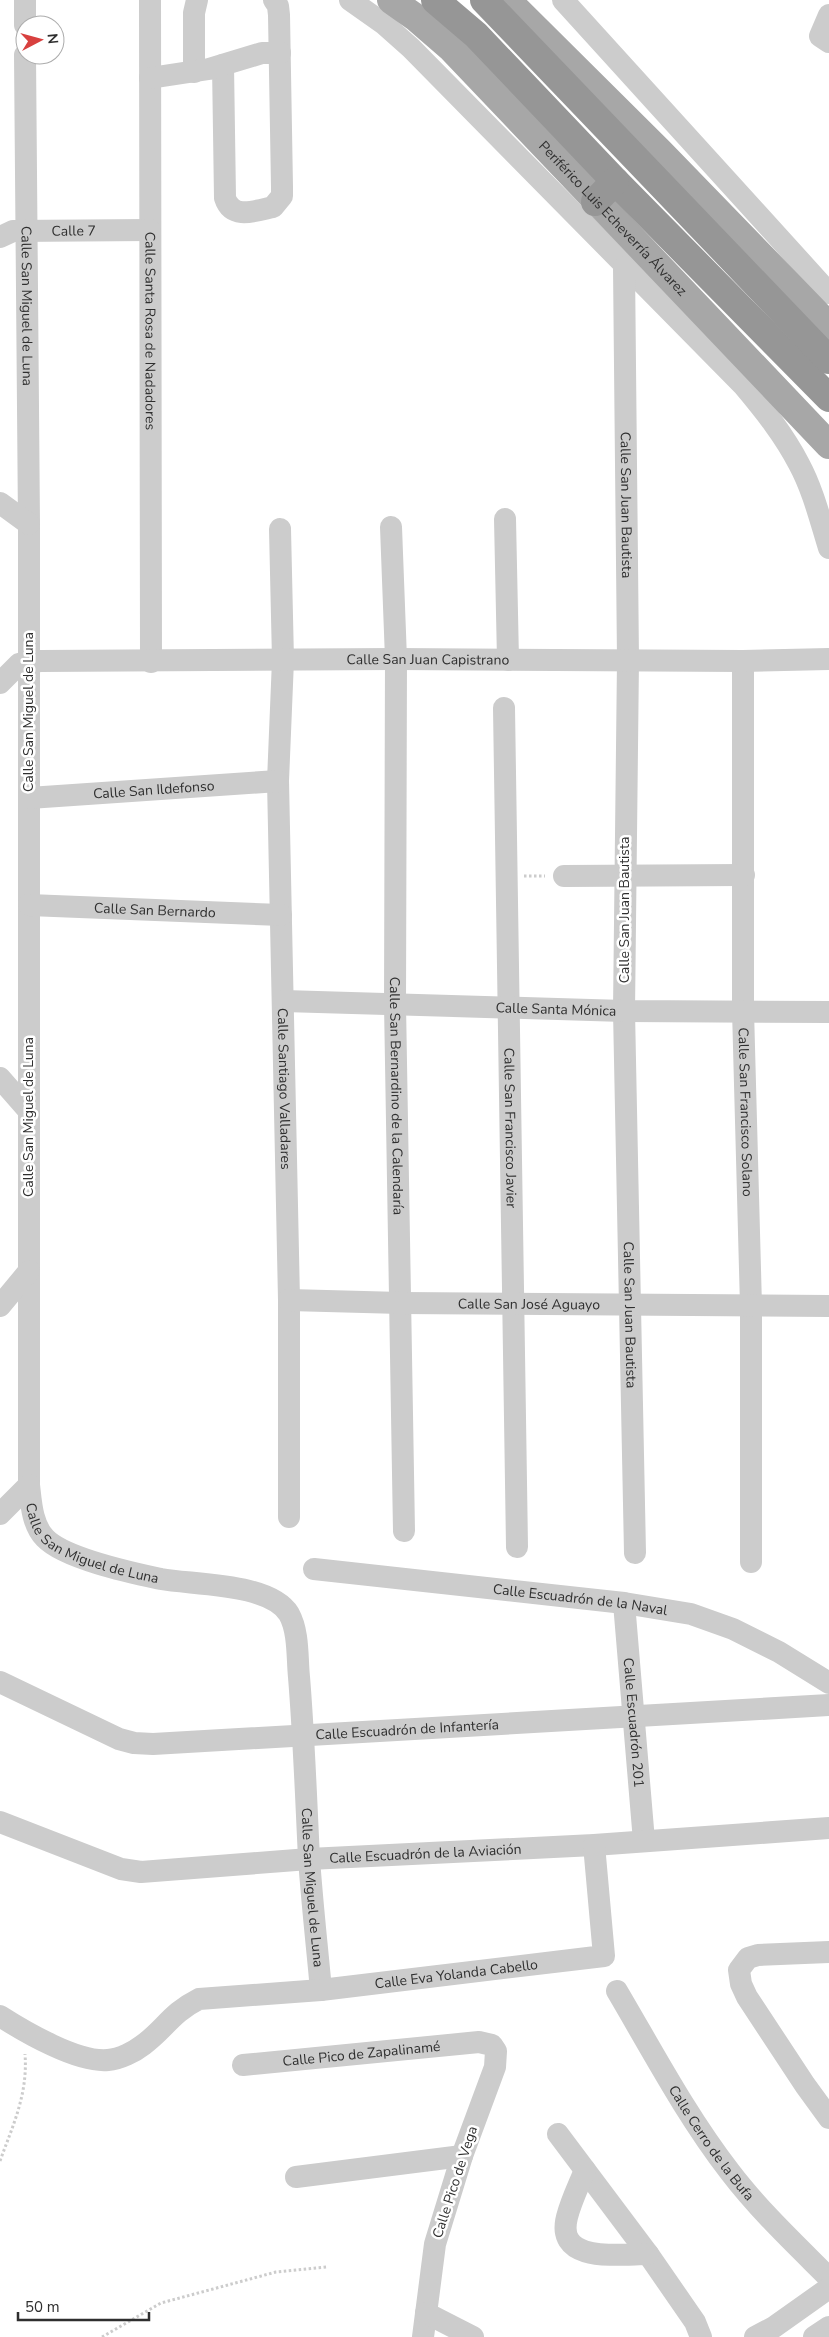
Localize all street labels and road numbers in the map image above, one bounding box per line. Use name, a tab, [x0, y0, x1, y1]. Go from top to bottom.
street label: Periférico Luis Echeverría Álvarez	[535, 137, 692, 300]
street label: Calle 7	[51, 221, 96, 240]
street label: Calle San Miguel de Luna	[17, 226, 37, 386]
street label: Calle Santa Rosa de Nadadores	[141, 232, 160, 430]
street label: Calle San Juan Bautista	[616, 431, 637, 578]
street label: Calle San Miguel de Luna	[19, 632, 38, 792]
street label: Calle San Juan Capistrano	[347, 649, 510, 669]
street label: Calle San Ildefonso	[92, 776, 215, 803]
street label: Calle San Juan Bautista	[615, 837, 634, 983]
street label: Calle San Bernardo	[94, 898, 216, 922]
street label: Calle San Bernardino de la Calendaría	[385, 977, 408, 1215]
street label: Calle Santa Mónica	[495, 998, 616, 1020]
street label: Calle Santiago Valladares	[273, 1008, 296, 1170]
street label: Calle San Francisco Solano	[734, 1027, 758, 1197]
street label: Calle San Miguel de Luna	[19, 1037, 38, 1197]
street label: Calle San Francisco Javier	[500, 1048, 521, 1208]
street label: Calle San Juan Bautista	[619, 1241, 641, 1388]
street label: Calle San José Aguayo	[458, 1294, 600, 1314]
street label: Calle San Miguel de Luna	[22, 1501, 160, 1588]
street label: Calle Escuadrón de la Naval	[492, 1579, 670, 1620]
street label: Calle Escuadrón 201	[619, 1657, 649, 1788]
street label: Calle Escuadrón de Infantería	[315, 1715, 499, 1744]
street label: Calle San Miguel de Luna	[297, 1807, 328, 1968]
street label: Calle Escuadrón de la Aviación	[329, 1839, 522, 1867]
street label: Calle Eva Yolanda Cabello	[374, 1955, 539, 1993]
street label: Calle Pico de Zapalinamé	[282, 2036, 441, 2071]
street label: Calle Cerro de la Bufa	[664, 2081, 759, 2205]
street label: Calle Pico de Vega	[428, 2124, 482, 2240]

